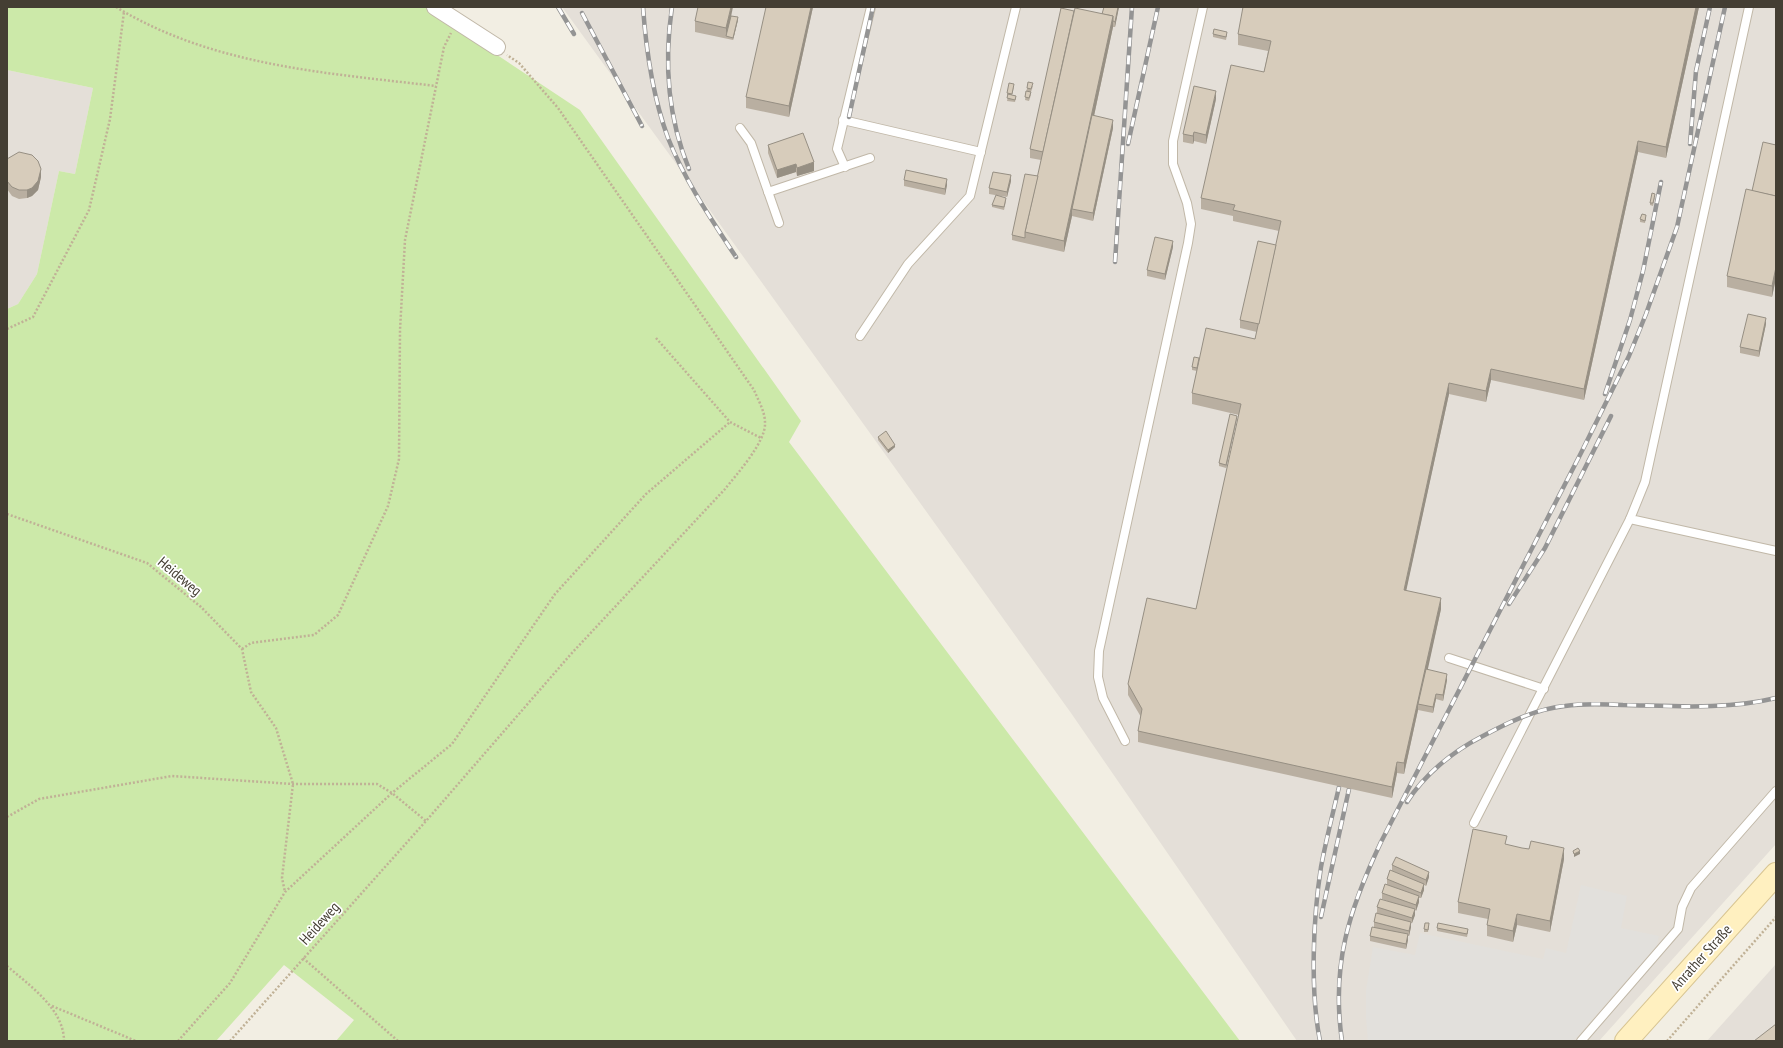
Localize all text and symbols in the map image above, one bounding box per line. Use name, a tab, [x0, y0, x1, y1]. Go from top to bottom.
street label: Heideweg	[154, 552, 206, 600]
street label: Heideweg	[295, 898, 343, 948]
street label: Anrather Straße	[1666, 920, 1736, 994]

